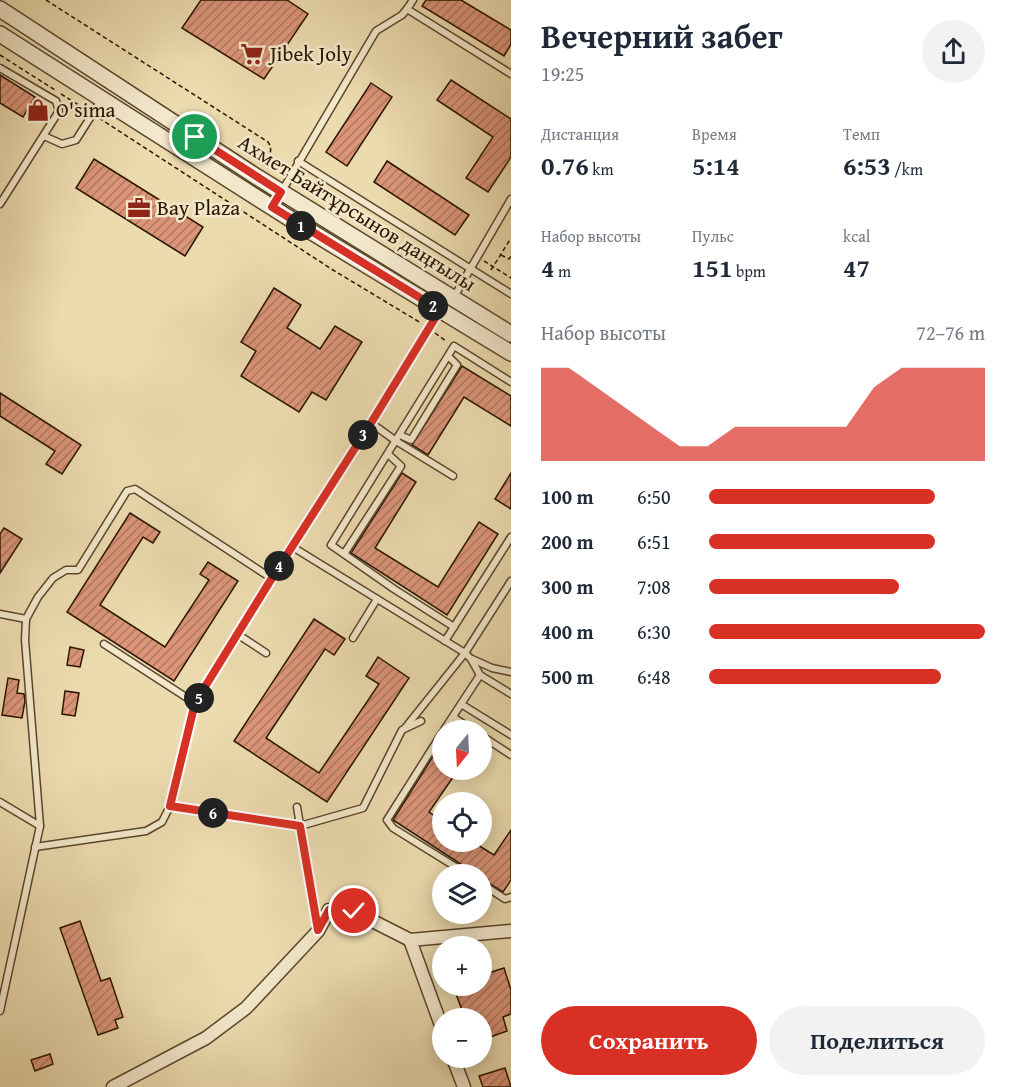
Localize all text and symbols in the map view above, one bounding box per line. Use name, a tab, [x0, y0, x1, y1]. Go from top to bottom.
text: Вечерний забег	[541, 12, 783, 60]
button: share	[922, 20, 985, 83]
place label: Jibek Joly	[267, 38, 353, 69]
supermarket icon: Jibek Joly	[239, 41, 265, 67]
text: 19:25	[541, 59, 584, 88]
place label: O'sima	[56, 94, 116, 125]
shop icon: O'sima	[25, 97, 51, 123]
pin	[169, 111, 220, 162]
icon: arrive	[178, 120, 211, 153]
text: Дистанция	[541, 122, 619, 146]
text: Время	[692, 122, 737, 146]
text: Темп	[843, 122, 880, 146]
street label: Ахмет Байтұрсынов даңғылы	[232, 126, 483, 299]
text: 0.76	[541, 146, 589, 185]
text: 5:14	[692, 146, 740, 185]
text: 6:53	[843, 146, 891, 185]
text: km	[589, 157, 613, 181]
text: /km	[891, 157, 923, 181]
place label: Bay Plaza	[157, 192, 240, 223]
office icon: Bay Plaza	[126, 195, 152, 221]
pin: 1	[286, 211, 316, 241]
text: 1	[297, 214, 305, 238]
text: Набор высоты	[541, 224, 641, 248]
text: Пульс	[692, 224, 734, 248]
text: kcal	[843, 224, 870, 248]
text: 4	[541, 248, 554, 287]
text: 151	[692, 248, 732, 287]
text: 47	[843, 248, 870, 287]
text: m	[554, 259, 571, 283]
text: bpm	[732, 259, 766, 283]
pin: 2	[418, 291, 448, 321]
text: 2	[429, 294, 437, 318]
text: Набор высоты	[541, 318, 666, 347]
text: 72–76 m	[916, 318, 985, 347]
pin: 3	[348, 420, 378, 450]
text: 3	[359, 423, 367, 447]
text: 100 m	[541, 482, 594, 511]
text: 6:50	[637, 482, 671, 511]
text: 200 m	[541, 527, 594, 556]
text: 6:51	[637, 527, 671, 556]
pin: 4	[264, 551, 294, 581]
text: 4	[275, 554, 283, 578]
text: 300 m	[541, 572, 594, 601]
text: 7:08	[637, 572, 671, 601]
text: 400 m	[541, 617, 594, 646]
text: 6:30	[637, 617, 671, 646]
text: 500 m	[541, 662, 594, 691]
text: 6:48	[637, 662, 671, 691]
pin: 5	[184, 683, 214, 713]
text: 5	[195, 686, 203, 710]
north arrow	[432, 720, 492, 780]
map controls	[432, 720, 492, 1068]
button: locate	[432, 792, 492, 852]
pin: 6	[198, 798, 228, 828]
text: 6	[209, 801, 217, 825]
button: layers	[432, 864, 492, 924]
pin	[328, 885, 379, 936]
icon: check	[337, 894, 370, 927]
button: +	[432, 936, 492, 996]
button: Сохранить	[541, 1006, 757, 1075]
button: Поделиться	[769, 1006, 985, 1075]
button: −	[432, 1008, 492, 1068]

